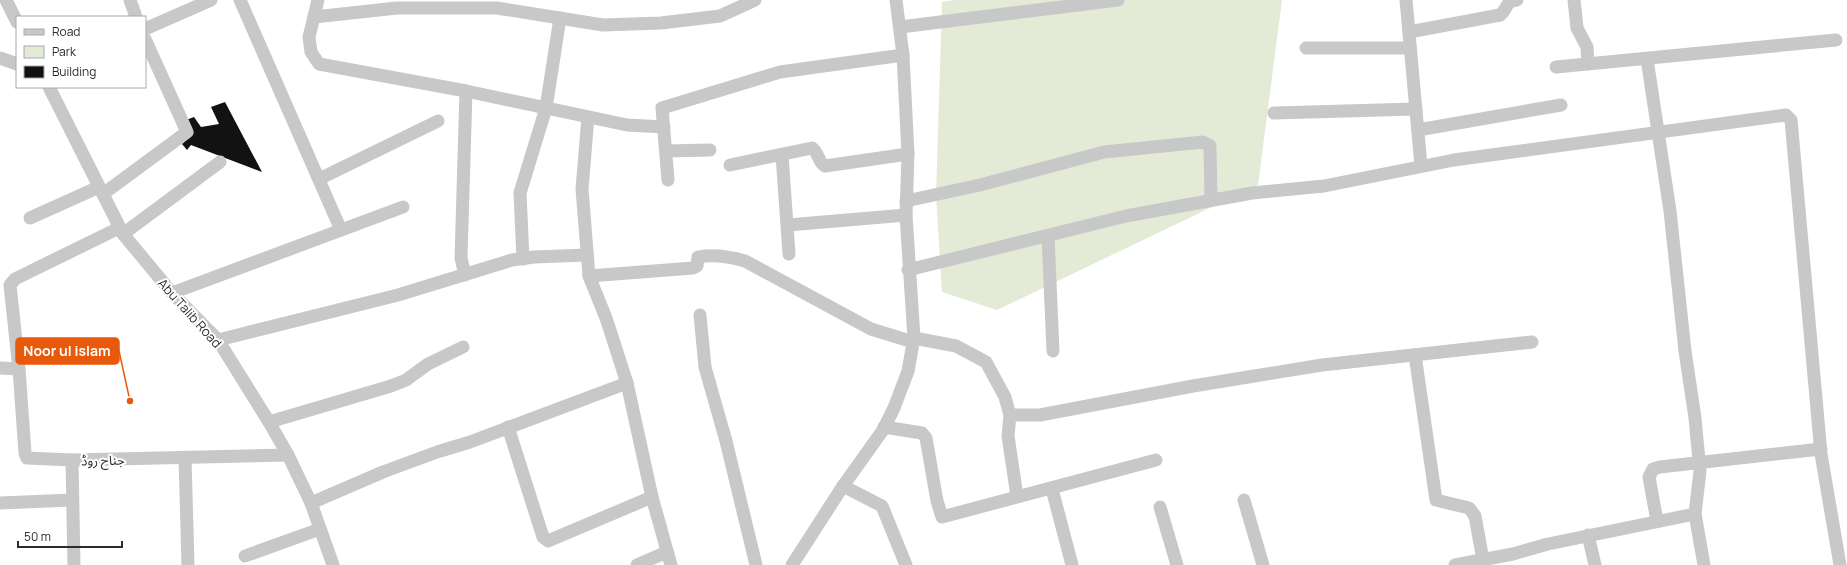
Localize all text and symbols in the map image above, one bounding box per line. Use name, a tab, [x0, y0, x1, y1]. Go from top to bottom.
legend	[16, 16, 146, 88]
text: Road	[52, 23, 80, 40]
text: Park	[52, 43, 77, 60]
text: Building	[52, 63, 96, 80]
street label: Abu Talib Road	[154, 274, 226, 352]
callout: Noor ul islam	[16, 338, 119, 364]
text: Noor ul islam	[23, 341, 111, 360]
street label: جناح روڈ	[81, 451, 125, 471]
scale bar	[18, 523, 122, 549]
text: 50 m	[24, 528, 51, 545]

